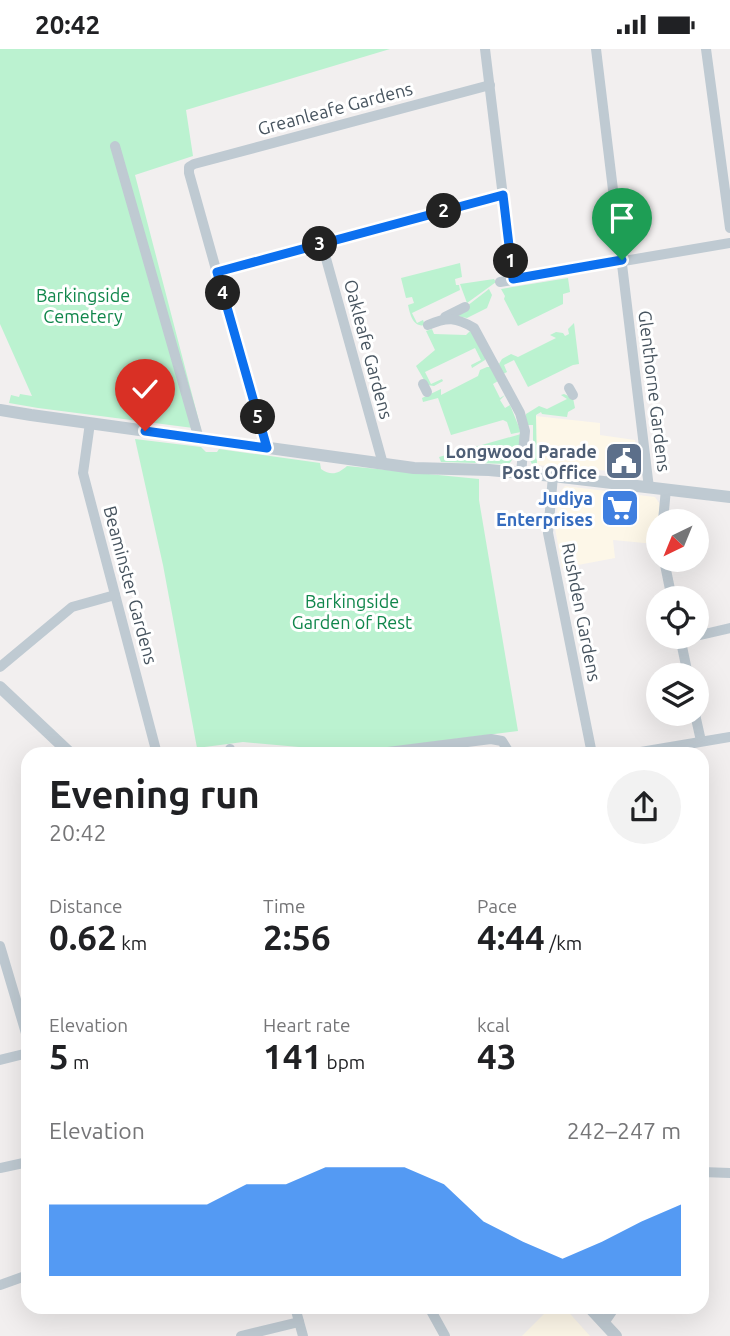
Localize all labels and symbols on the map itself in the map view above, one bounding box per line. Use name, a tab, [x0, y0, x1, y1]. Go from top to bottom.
street label: Greanleafe Gardens	[255, 78, 415, 138]
pin	[592, 188, 652, 260]
pin: 2	[426, 193, 462, 229]
pin: 3	[302, 227, 338, 261]
pin: 1	[494, 243, 528, 279]
pin: 4	[206, 275, 241, 311]
street label: Oakleafe Gardens	[341, 277, 397, 421]
park label: Barkingside Cemetery	[36, 285, 130, 326]
street label: Glenthorne Gardens	[635, 309, 675, 473]
pin	[115, 359, 175, 431]
pin: 5	[240, 399, 276, 435]
public building icon: Longwood Parade Post Office	[603, 440, 645, 482]
place label: Longwood Parade Post Office	[446, 441, 597, 482]
supermarket icon: Judiya Enterprises	[599, 487, 641, 529]
place label: Judiya Enterprises	[496, 488, 593, 529]
street label: Beaminster Gardens	[100, 504, 162, 667]
north arrow	[646, 509, 709, 572]
street label: Rushden Gardens	[559, 541, 605, 683]
park label: Barkingside Garden of Rest	[292, 591, 412, 632]

